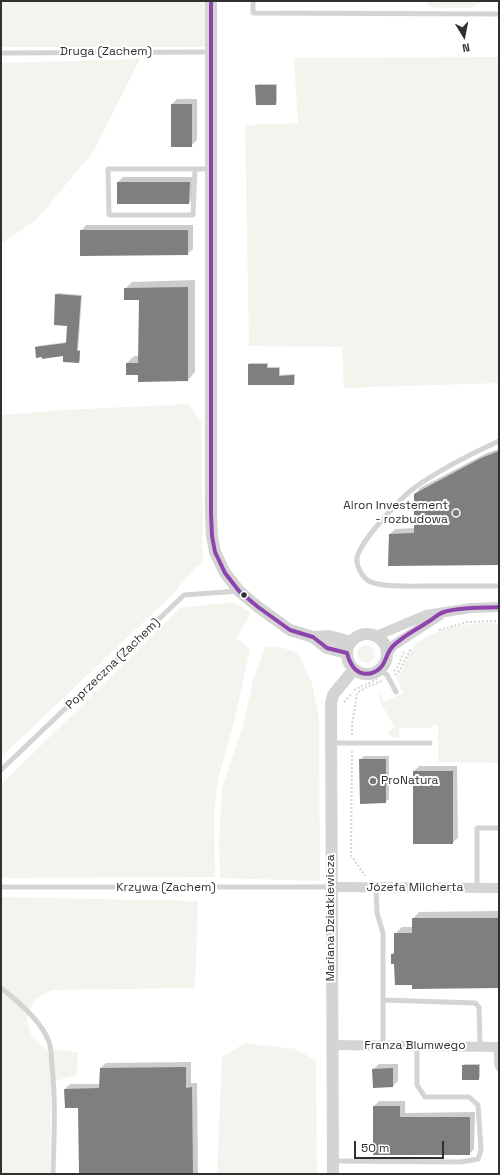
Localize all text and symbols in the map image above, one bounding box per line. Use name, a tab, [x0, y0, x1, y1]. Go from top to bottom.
north arrow	[444, 16, 484, 56]
text: N	[461, 40, 471, 55]
street label: Druga (Zachem)	[60, 45, 152, 59]
place label: Airon Investement - rozbudowa	[343, 499, 448, 527]
marker: Airon Investement - rozbudowa	[451, 508, 461, 518]
unlabelled marker	[239, 590, 249, 600]
street label: Poprzeczna (Zachem)	[63, 615, 163, 713]
place label: ProNatura	[381, 774, 439, 788]
marker: ProNatura	[368, 776, 378, 786]
street label: Mariana Dziatkiewicza	[324, 854, 338, 982]
street label: Krzywa (Zachem)	[116, 881, 216, 895]
street label: Józefa Milcherta	[367, 881, 463, 895]
street label: Franza Blumwego	[364, 1039, 466, 1053]
scale bar	[356, 1133, 446, 1159]
text: 50 m	[361, 1140, 389, 1156]

